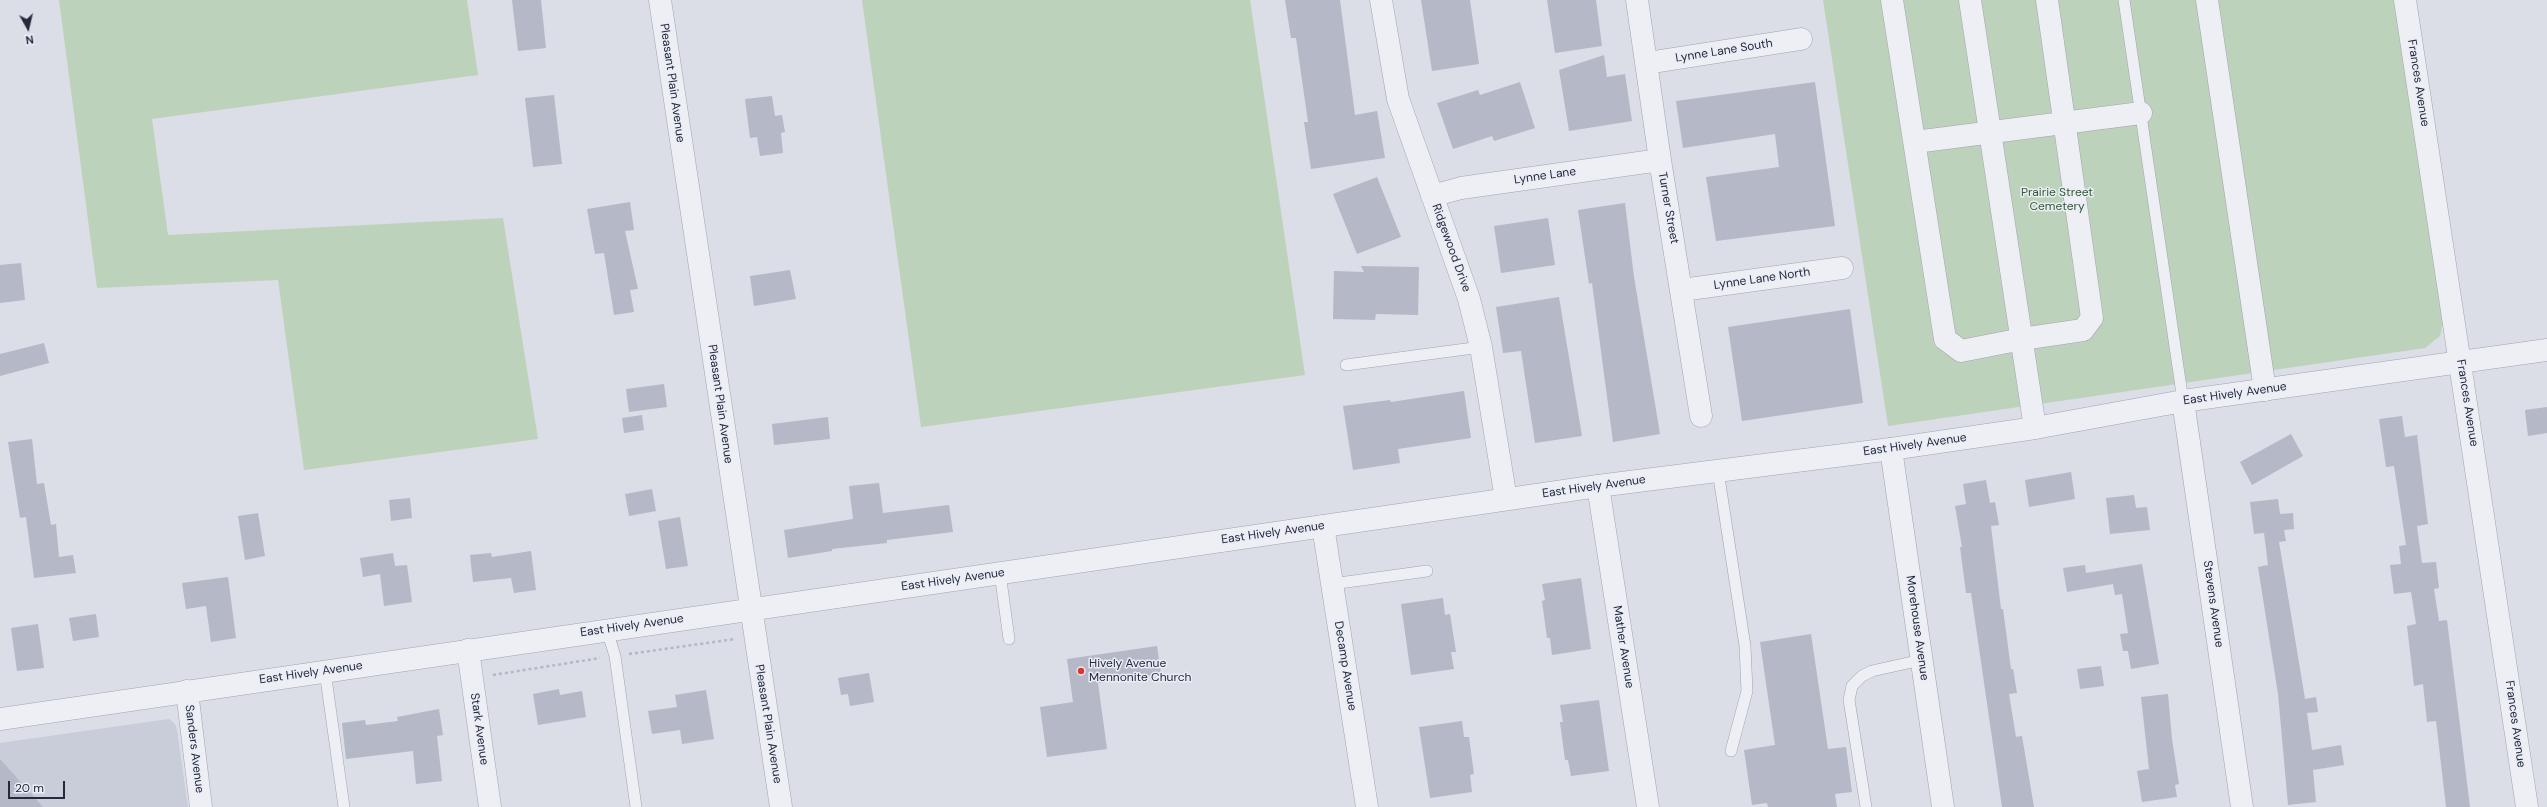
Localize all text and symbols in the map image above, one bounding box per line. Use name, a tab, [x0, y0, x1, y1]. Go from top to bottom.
north arrow	[8, 8, 48, 48]
street label: Pleasant Plain Avenue	[657, 22, 687, 144]
text: N	[25, 32, 35, 47]
street label: Lynne Lane South	[1674, 36, 1774, 66]
street label: Frances Avenue	[2404, 38, 2432, 128]
street label: Lynne Lane	[1513, 165, 1577, 187]
street label: Turner Street	[1655, 171, 1681, 245]
park label: Prairie Street Cemetery	[2021, 186, 2093, 214]
street label: Ridgewood Drive	[1428, 202, 1474, 294]
street label: Lynne Lane North	[1713, 265, 1811, 293]
street label: Pleasant Plain Avenue	[705, 343, 735, 465]
street label: Frances Avenue	[2453, 358, 2481, 448]
street label: East Hively Avenue	[2182, 380, 2288, 408]
street label: East Hively Avenue	[1862, 431, 1968, 459]
street label: East Hively Avenue	[1541, 473, 1647, 501]
street label: East Hively Avenue	[1220, 519, 1326, 547]
street label: Stevens Avenue	[2200, 560, 2226, 648]
street label: East Hively Avenue	[900, 566, 1006, 594]
street label: Morehouse Avenue	[1902, 575, 1932, 681]
street label: Mather Avenue	[1609, 605, 1637, 689]
street label: East Hively Avenue	[579, 612, 685, 640]
street label: Decamp Avenue	[1331, 620, 1359, 712]
place label: Hively Avenue Mennonite Church	[1089, 657, 1191, 685]
street label: East Hively Avenue	[258, 659, 364, 687]
street label: Pleasant Plain Avenue	[751, 664, 785, 784]
marker: Hively Avenue Mennonite Church	[1076, 666, 1086, 676]
street label: Frances Avenue	[2502, 679, 2528, 769]
street label: Stark Avenue	[467, 692, 491, 766]
street label: Sanders Avenue	[181, 704, 207, 794]
scale bar	[10, 773, 67, 799]
text: 20 m	[15, 780, 44, 796]

